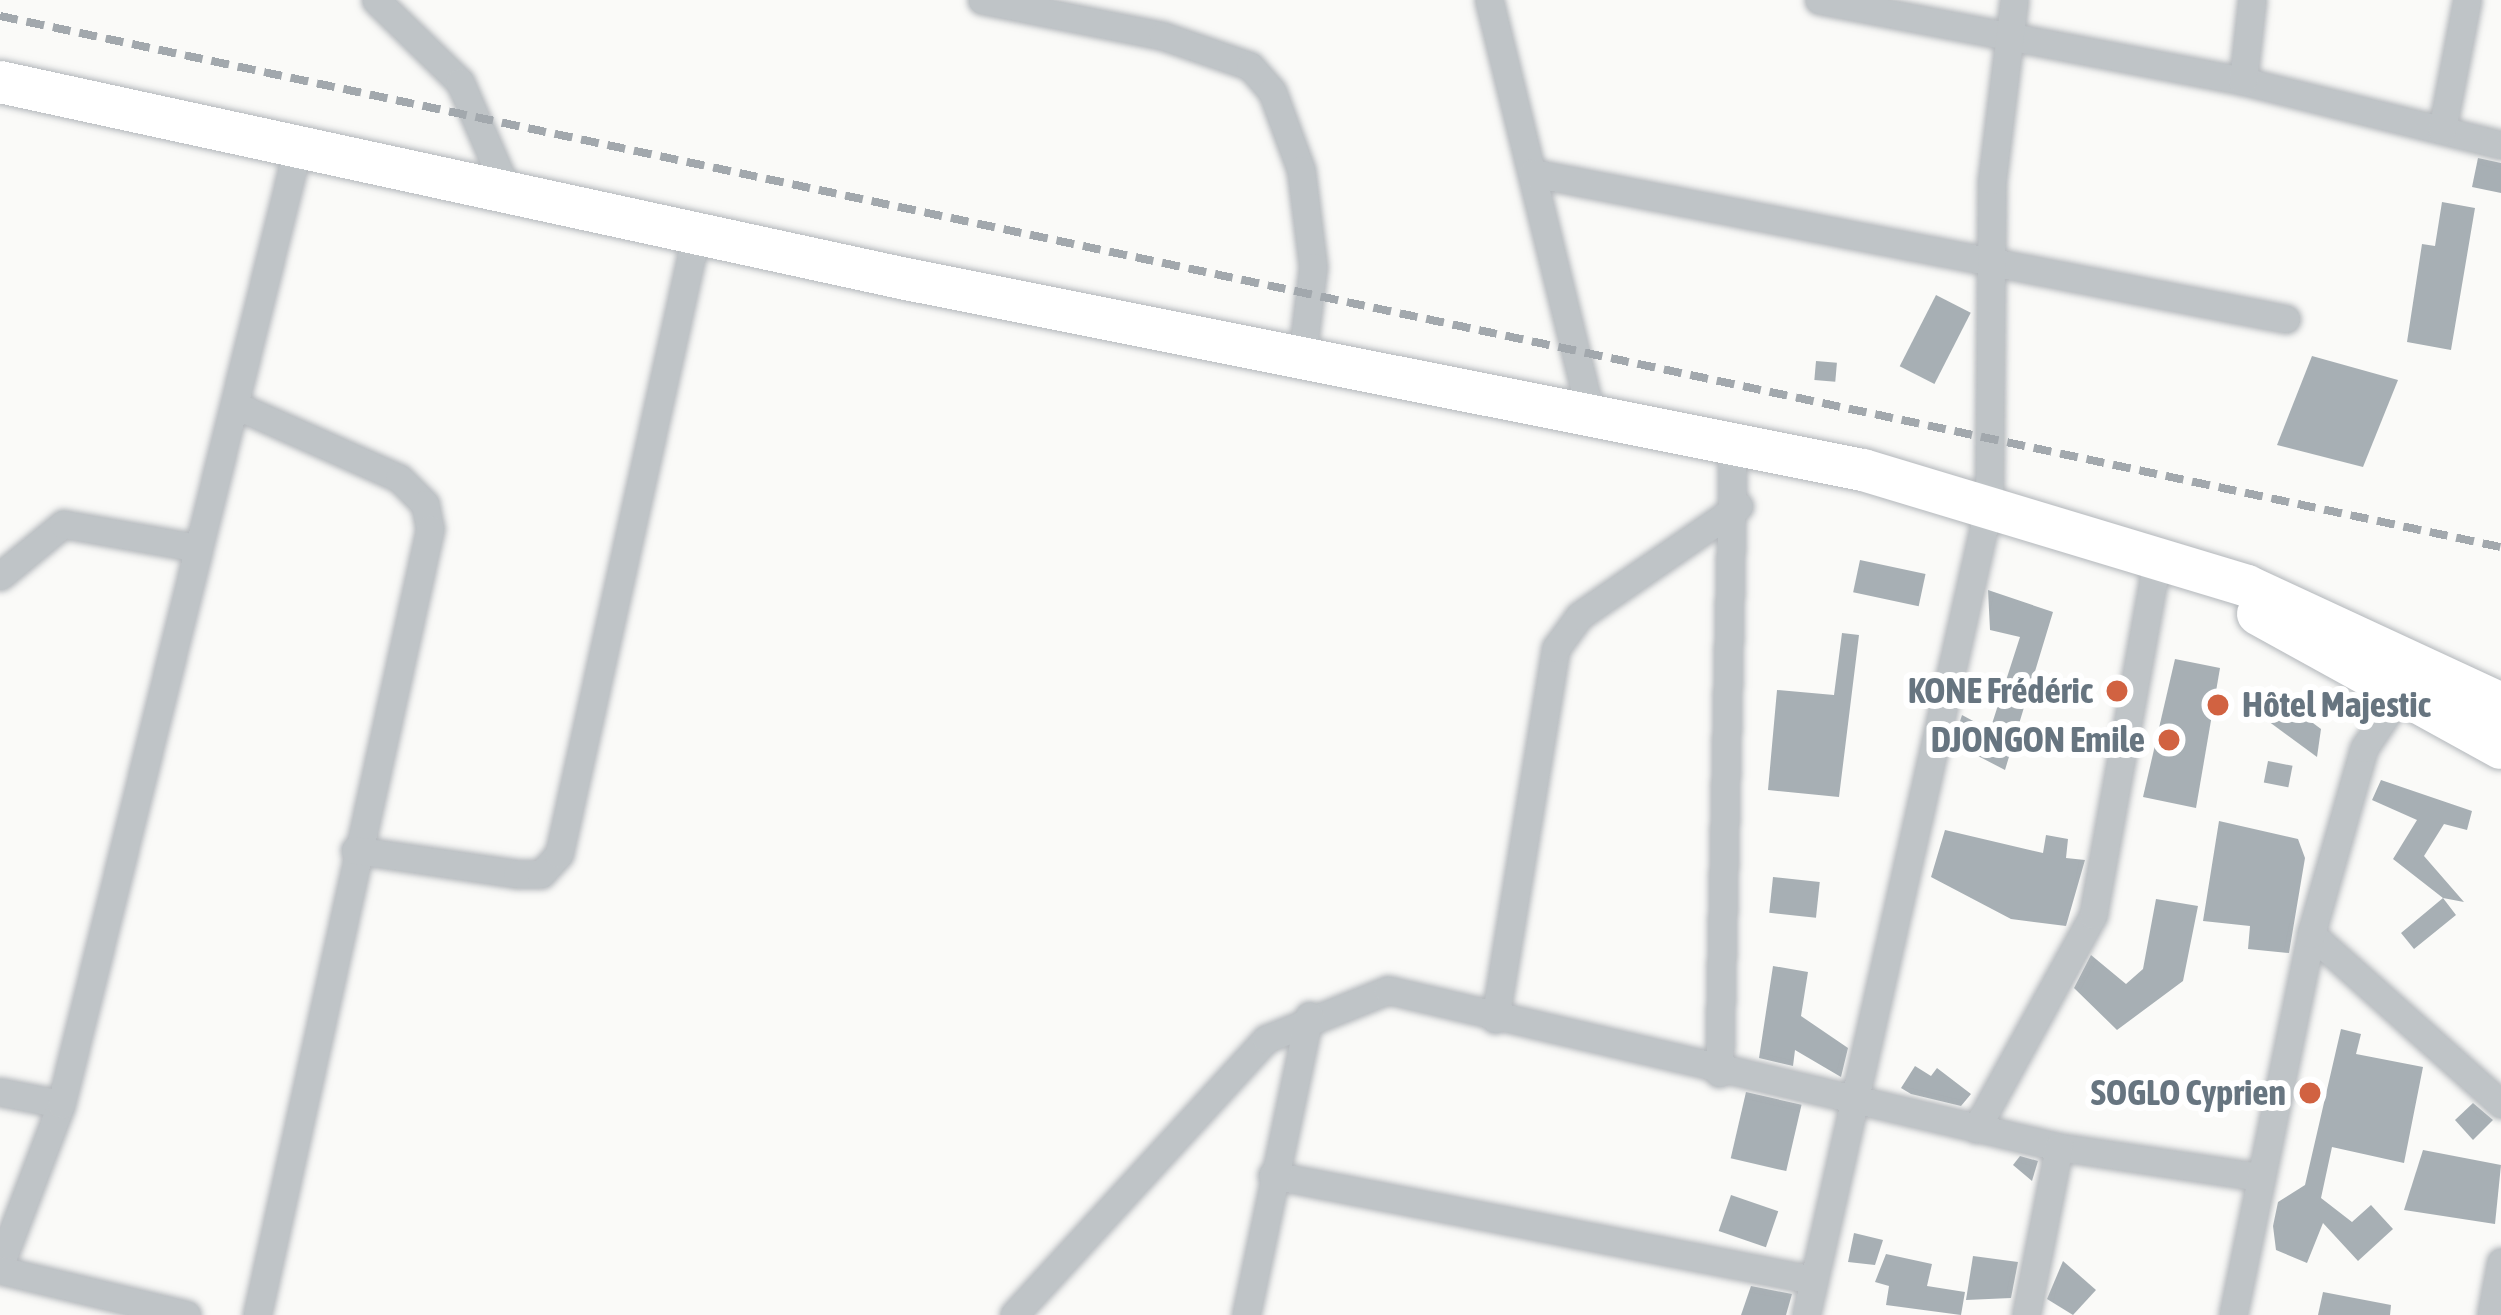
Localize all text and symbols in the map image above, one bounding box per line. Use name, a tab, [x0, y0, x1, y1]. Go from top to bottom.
place label: KONE Frédéric	[1908, 669, 2093, 713]
marker: KONE Frédéric	[2104, 678, 2130, 704]
place label: Hôtel Majestic	[2242, 683, 2431, 727]
marker: Hôtel Majestic	[2205, 692, 2231, 718]
place label: DJONGON Emile	[1931, 718, 2145, 762]
marker: DJONGON Emile	[2156, 727, 2182, 753]
place label: SOGLO Cyprien	[2091, 1071, 2286, 1115]
marker: SOGLO Cyprien	[2297, 1080, 2323, 1106]

